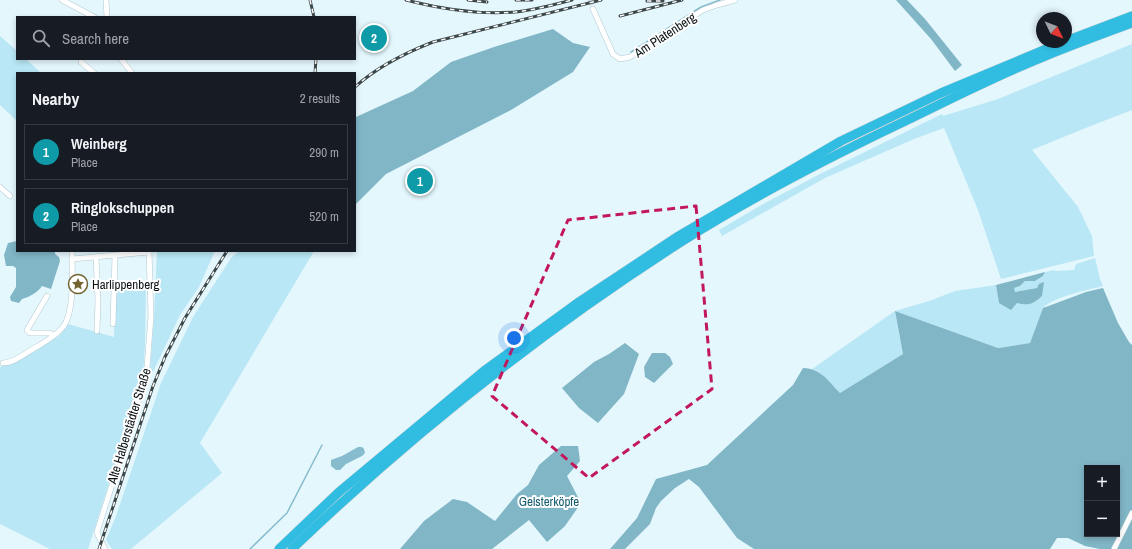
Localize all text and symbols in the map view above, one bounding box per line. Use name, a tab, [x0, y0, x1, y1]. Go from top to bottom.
street label: Am Platenberg	[630, 9, 699, 62]
north arrow	[1036, 12, 1072, 48]
search box	[16, 16, 356, 60]
pin: 2	[361, 23, 387, 53]
icon: search	[30, 27, 52, 49]
text: Search here	[62, 28, 129, 49]
text: Nearby	[32, 87, 79, 110]
text: 2 results	[300, 90, 340, 107]
text: Weinberg	[71, 133, 127, 154]
text: 1	[43, 144, 49, 161]
text: 290 m	[309, 144, 339, 161]
text: Place	[71, 154, 98, 171]
pin: 1	[407, 166, 433, 196]
text: Ringlokschuppen	[71, 197, 174, 218]
text: 2	[43, 208, 49, 225]
text: 520 m	[309, 208, 339, 225]
text: Place	[71, 218, 98, 235]
place icon: Harlippenberg	[67, 273, 89, 295]
place label: Harlippenberg	[92, 276, 160, 293]
your location	[504, 328, 524, 348]
street label: Alte Halberstädter Straße	[103, 366, 155, 487]
map controls	[1084, 465, 1120, 537]
button: +	[1084, 465, 1120, 501]
park label: Gelsterköpfe	[519, 493, 579, 510]
button: −	[1084, 501, 1120, 537]

